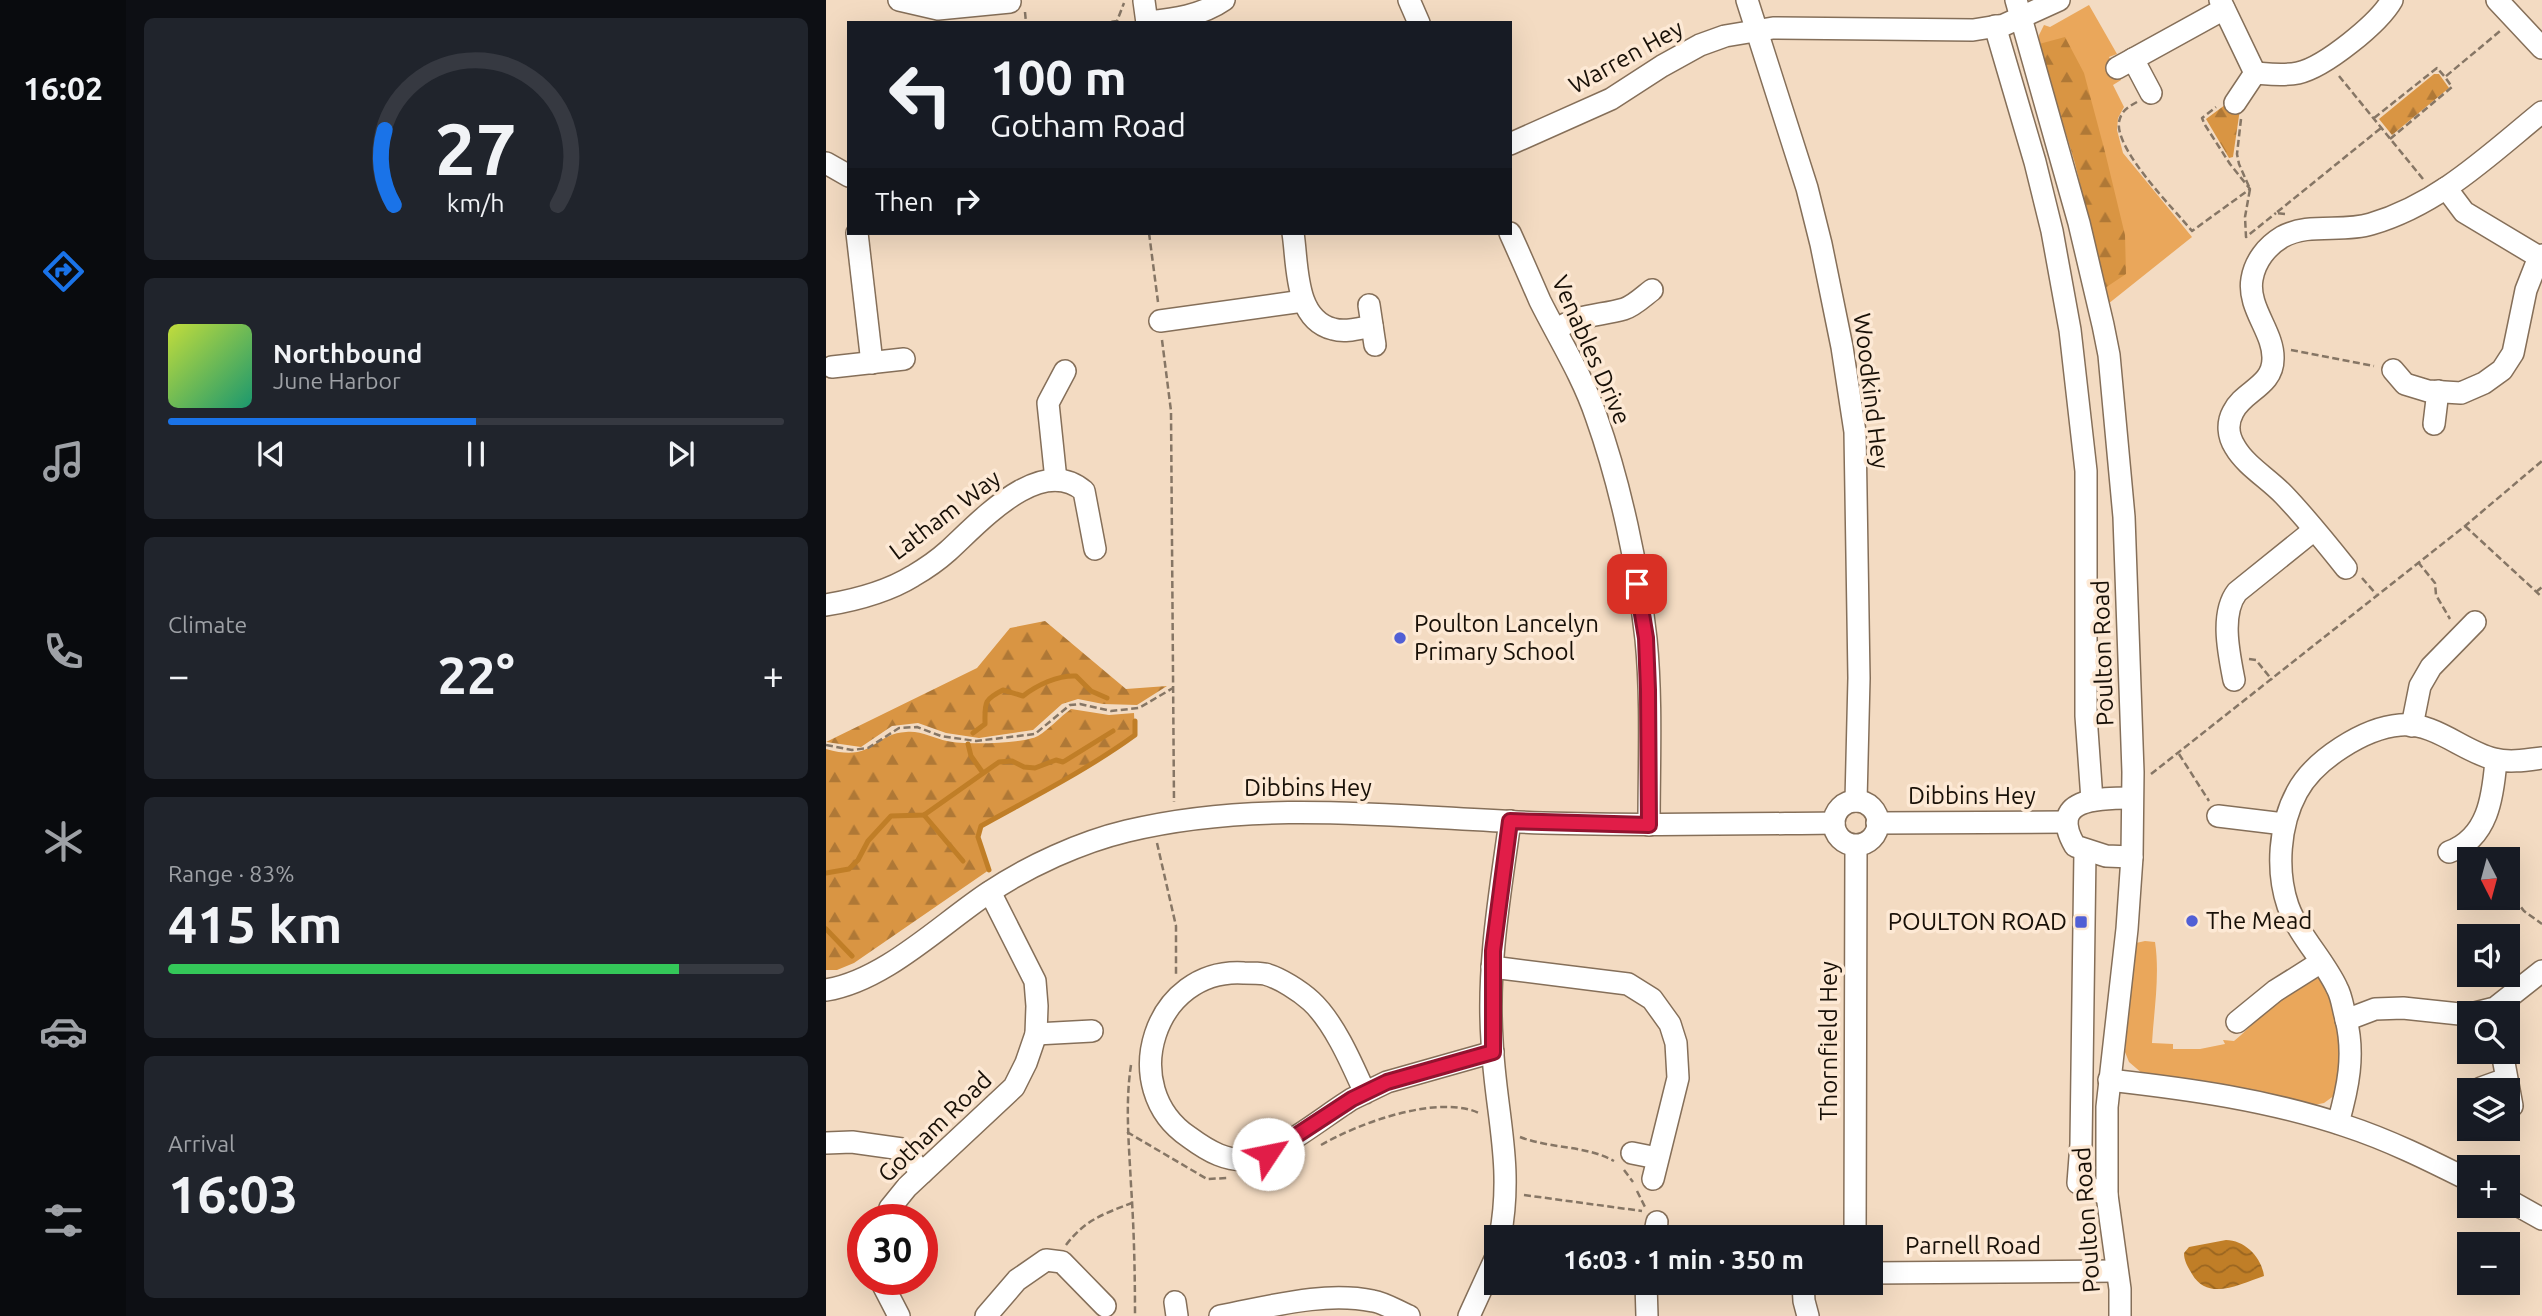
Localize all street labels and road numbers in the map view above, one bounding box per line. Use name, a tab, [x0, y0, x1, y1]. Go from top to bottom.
street label: Warren Hey	[1564, 14, 1688, 99]
street label: Venables Drive	[1547, 271, 1636, 428]
street label: Woodkind Hey	[1849, 312, 1894, 471]
street label: Latham Way	[884, 464, 1006, 565]
street label: Poulton Road	[2086, 580, 2119, 726]
street label: Dibbins Hey	[1244, 774, 1372, 801]
street label: Dibbins Hey	[1908, 782, 2036, 809]
street label: Thornfield Hey	[1815, 961, 1842, 1121]
street label: Gotham Road	[872, 1066, 997, 1187]
street label: Poulton Road	[2068, 1146, 2105, 1294]
street label: Parnell Road	[1905, 1232, 2041, 1259]

